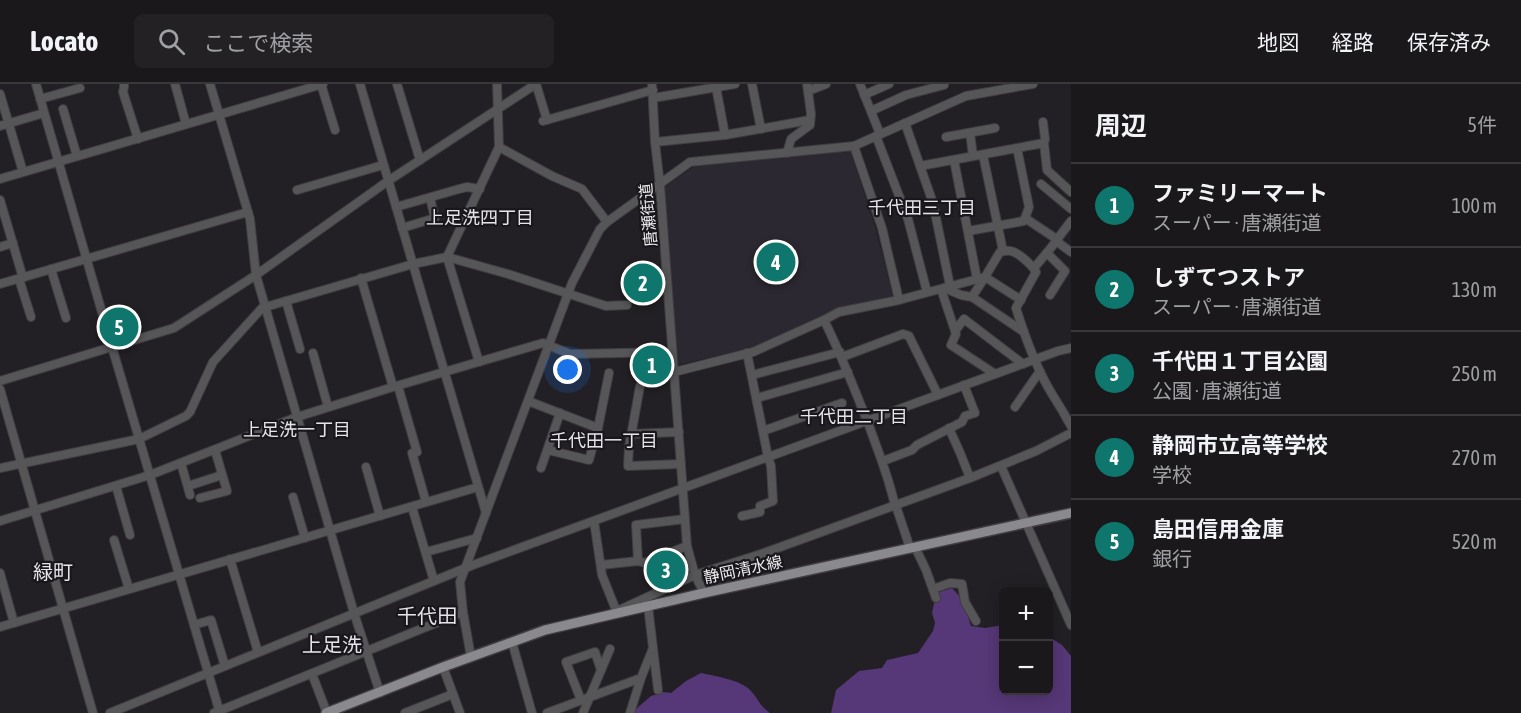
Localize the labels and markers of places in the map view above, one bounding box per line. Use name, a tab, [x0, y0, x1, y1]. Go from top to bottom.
pin: 4	[756, 240, 796, 285]
pin: 2	[624, 260, 662, 306]
pin: 5	[100, 304, 138, 350]
pin: 1	[632, 342, 672, 388]
pin: 3	[646, 548, 686, 592]

